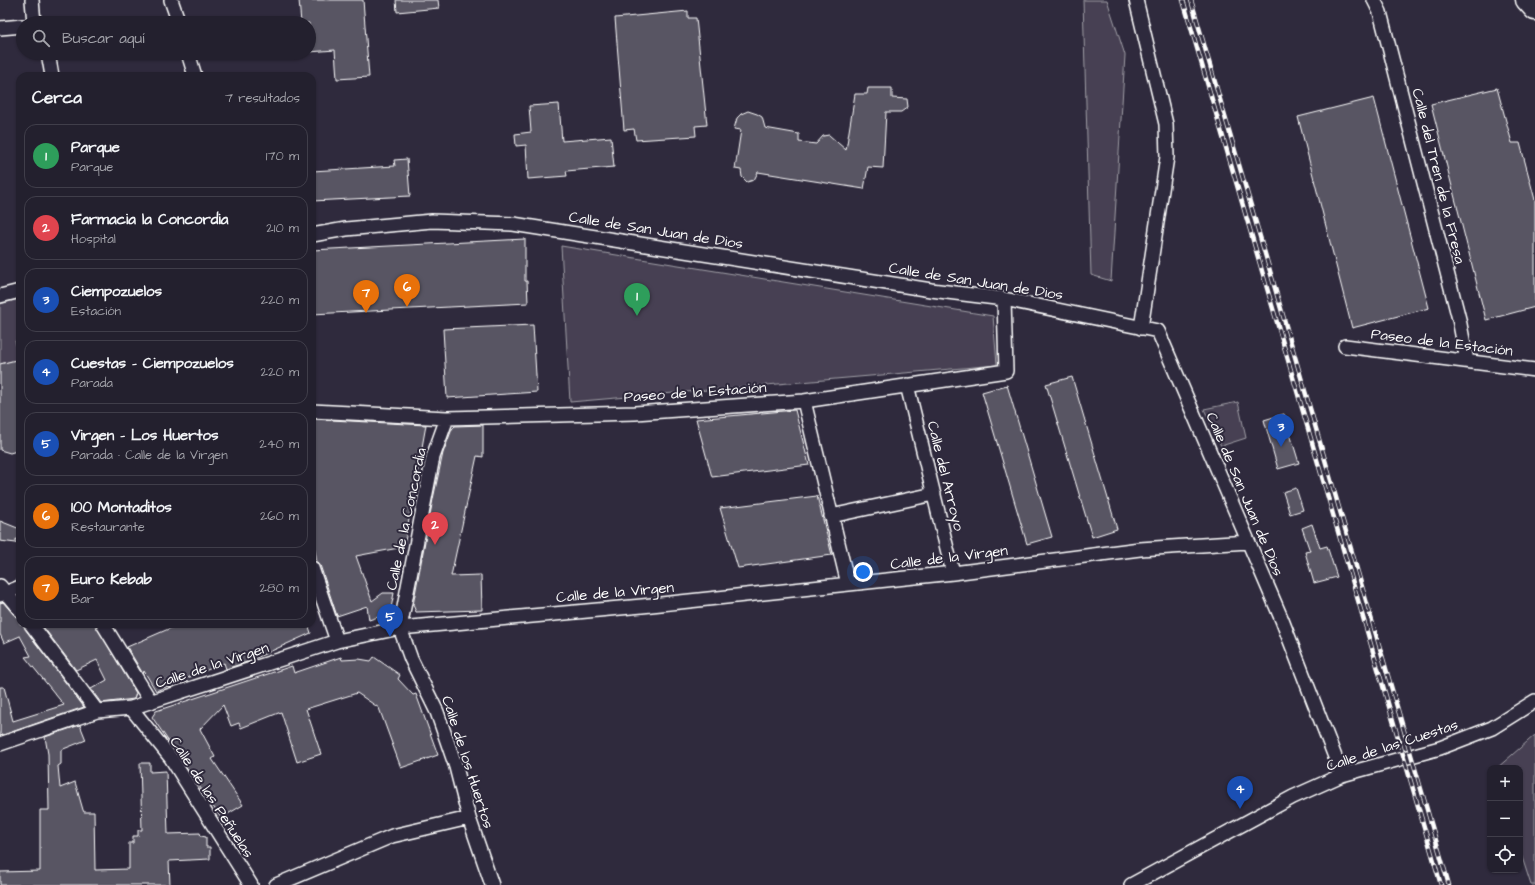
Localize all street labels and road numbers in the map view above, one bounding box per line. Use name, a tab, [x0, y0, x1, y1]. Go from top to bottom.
street label: Calle del Tren de la Fresa	[1407, 86, 1471, 266]
street label: Calle de San Juan de Dios	[567, 206, 745, 255]
street label: Calle de San Juan de Dios	[887, 257, 1065, 306]
street label: Paseo de la Estación	[1370, 323, 1515, 362]
street label: Paseo de la Estación	[623, 377, 768, 408]
street label: Calle de San Juan de Dios	[1200, 409, 1289, 580]
street label: Calle del Arroyo	[921, 419, 969, 534]
street label: Calle de la Concordia	[381, 446, 432, 592]
street label: Calle de la Virgen	[889, 540, 1010, 576]
street label: Calle de la Virgen	[555, 577, 675, 609]
street label: Calle de la Virgen	[153, 637, 272, 695]
street label: Calle de los Huertos	[436, 693, 499, 832]
street label: Calle de las Cuestas	[1324, 714, 1461, 777]
street label: Calle de las Peñuelas	[164, 732, 259, 862]

